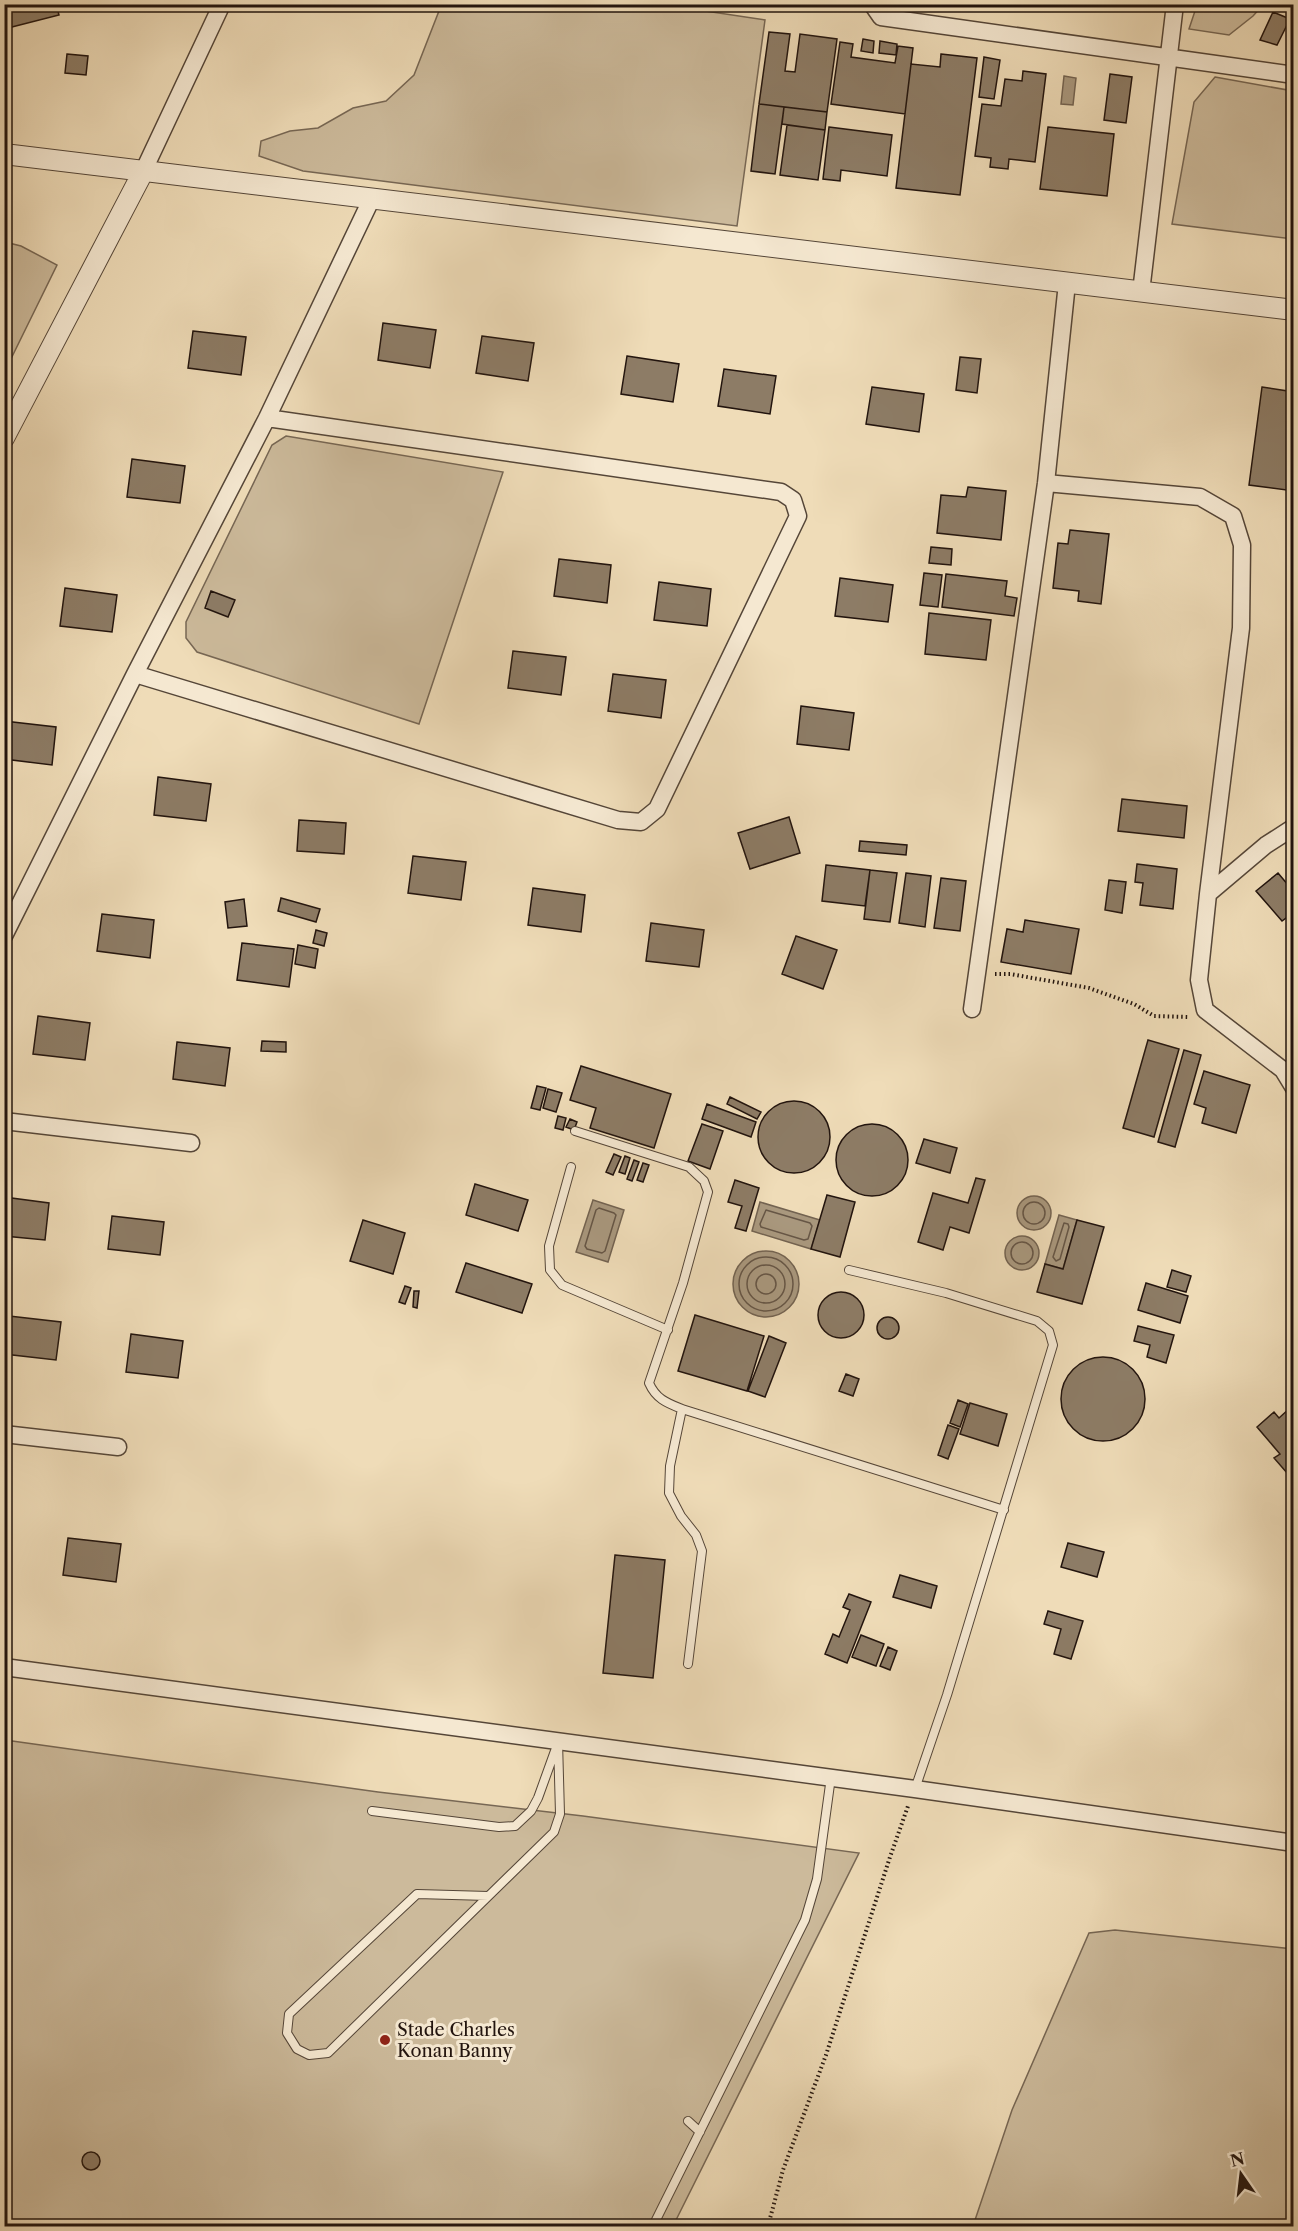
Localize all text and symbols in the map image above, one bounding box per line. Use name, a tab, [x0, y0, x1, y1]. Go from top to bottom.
place label: Stade Charles Konan Banny	[397, 2019, 515, 2062]
marker: Stade Charles Konan Banny	[378, 2033, 392, 2047]
north arrow	[1211, 2144, 1271, 2204]
text: N	[1228, 2148, 1247, 2171]

